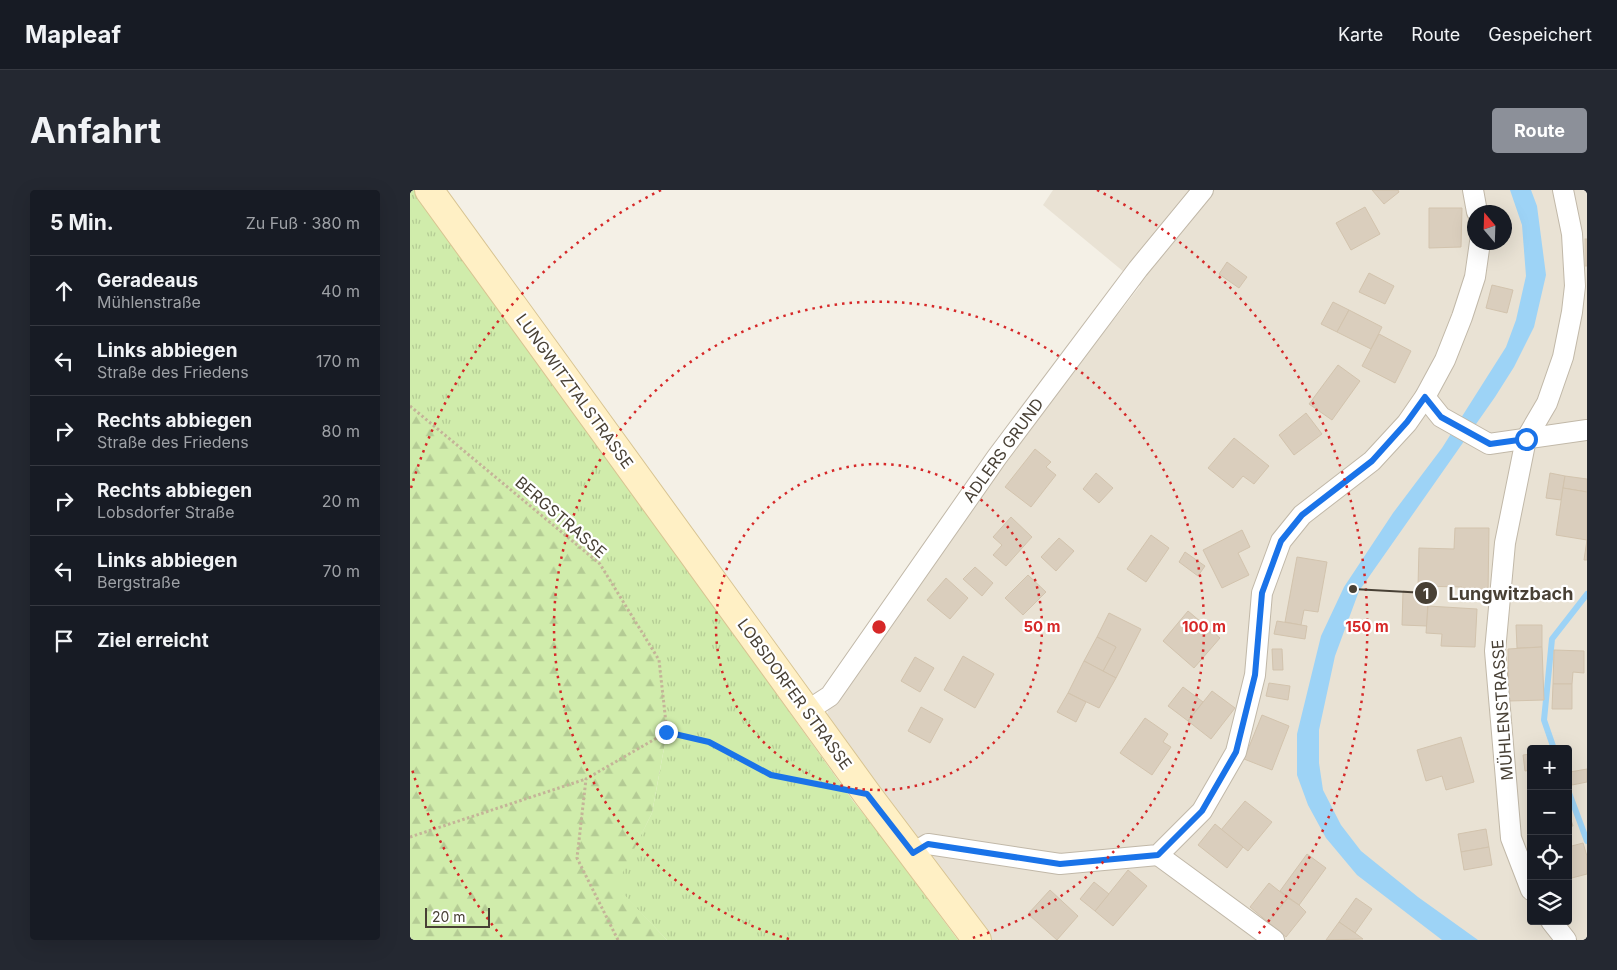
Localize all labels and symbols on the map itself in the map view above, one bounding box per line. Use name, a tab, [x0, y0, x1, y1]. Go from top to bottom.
north arrow	[1467, 205, 1512, 250]
street label: LUNGWITZTALSTRASSE	[512, 310, 638, 472]
street label: ADLERS GRUND	[958, 394, 1048, 506]
route start	[1515, 428, 1538, 451]
street label: BERGSTRASSE	[511, 472, 611, 562]
callout: Lungwitzbach	[1413, 577, 1583, 610]
text: Lungwitzbach	[1449, 583, 1573, 604]
text: 1	[1423, 584, 1429, 603]
street label: LOBSDORFER STRASSE	[734, 615, 856, 773]
text: 50 m	[1024, 617, 1060, 636]
text: 100 m	[1182, 617, 1226, 636]
text: 150 m	[1345, 617, 1389, 636]
centre of rings	[870, 618, 888, 636]
street label: MÜHLENSTRASSE	[1487, 639, 1517, 781]
route end	[655, 721, 678, 744]
scale bar	[425, 905, 490, 928]

